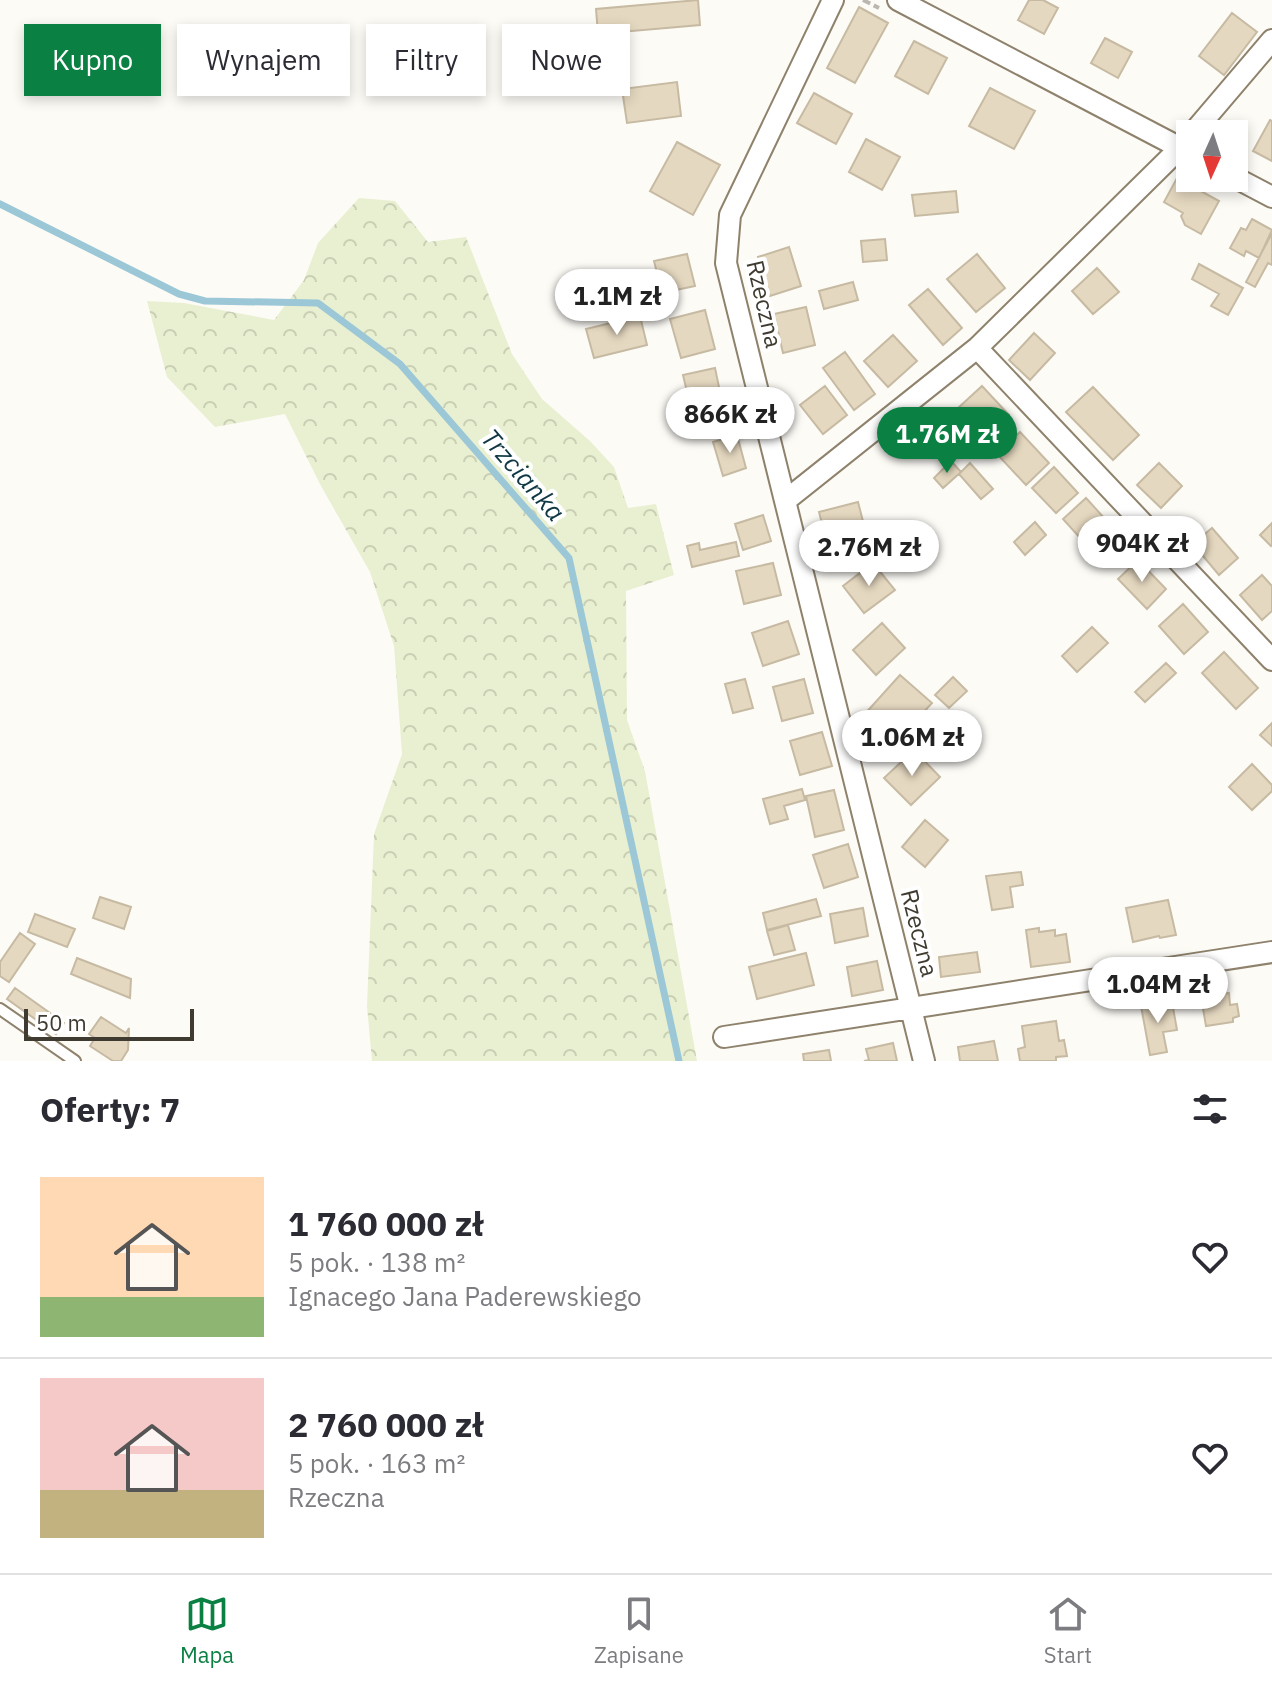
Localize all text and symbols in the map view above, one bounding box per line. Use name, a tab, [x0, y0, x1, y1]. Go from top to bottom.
chip: Kupno	[24, 24, 161, 96]
chip: Wynajem	[177, 24, 350, 96]
chip: Filtry	[366, 24, 486, 96]
chip: Nowe	[502, 24, 630, 96]
north arrow	[1176, 120, 1248, 192]
map controls	[1176, 120, 1248, 192]
street label: Rzeczna	[739, 257, 791, 351]
pin: 1.1M zł	[543, 269, 691, 337]
text: 1.1M zł	[573, 278, 661, 312]
pin: 866K zł	[656, 387, 804, 455]
text: 866K zł	[684, 396, 776, 430]
pin: 1.76M zł	[864, 407, 1030, 475]
text: 1.76M zł	[895, 416, 999, 450]
water label: Trzcianka	[474, 421, 573, 528]
pin: 904K zł	[1068, 516, 1216, 584]
pin: 2.76M zł	[786, 520, 952, 588]
text: 904K zł	[1096, 525, 1188, 559]
text: 2.76M zł	[817, 529, 921, 563]
pin: 1.06M zł	[829, 710, 995, 778]
text: 1.06M zł	[860, 719, 964, 753]
street label: Rzeczna	[894, 886, 946, 980]
pin: 1.04M zł	[1075, 957, 1241, 1025]
text: 1.04M zł	[1106, 966, 1210, 1000]
scale bar	[24, 1005, 194, 1041]
text: 50 m	[36, 1008, 87, 1037]
text: Oferty: 7	[40, 1087, 180, 1131]
icon: filters	[1188, 1087, 1232, 1131]
text: 1 760 000 zł	[288, 1201, 483, 1245]
icon: home	[104, 1209, 200, 1305]
icon: heart	[1188, 1235, 1232, 1279]
text: 5 pok. · 138 m²	[288, 1245, 466, 1279]
text: Ignacego Jana Paderewskiego	[288, 1279, 642, 1313]
text: 2 760 000 zł	[288, 1402, 483, 1446]
icon: home	[104, 1410, 200, 1506]
icon: heart	[1188, 1436, 1232, 1480]
text: 5 pok. · 163 m²	[288, 1446, 466, 1480]
text: Rzeczna	[288, 1480, 385, 1514]
tab: Mapa	[180, 1592, 234, 1669]
tab: Zapisane	[594, 1592, 684, 1669]
tab: Start	[1044, 1592, 1092, 1669]

